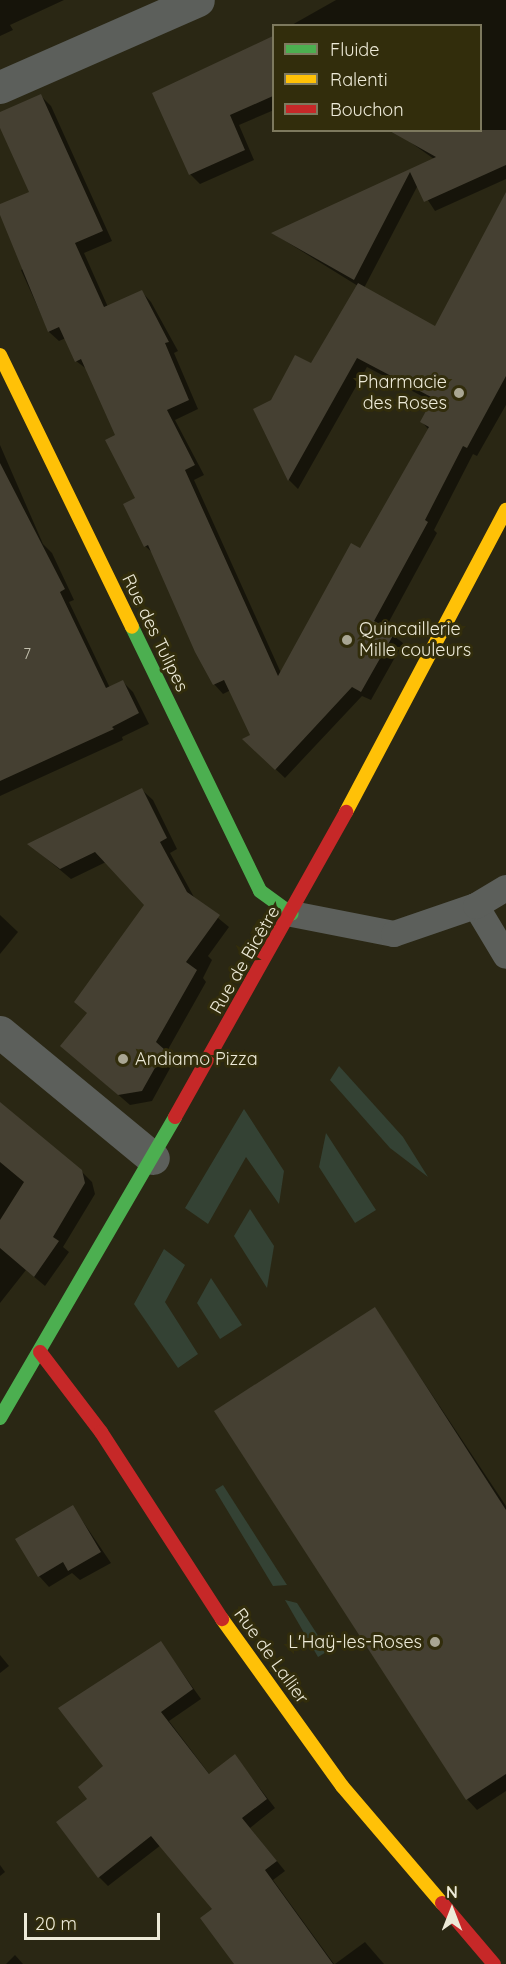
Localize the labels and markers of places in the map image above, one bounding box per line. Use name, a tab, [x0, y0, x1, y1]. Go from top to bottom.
place label: Pharmacie des Roses	[358, 372, 447, 415]
marker: Pharmacie des Roses	[452, 386, 466, 400]
place label: Quincaillerie Mille couleurs	[359, 619, 471, 662]
marker: Quincaillerie Mille couleurs	[340, 633, 354, 647]
place label: Andiamo Pizza	[135, 1048, 258, 1070]
marker: Andiamo Pizza	[116, 1052, 130, 1066]
place label: L'Haÿ-les-Roses	[288, 1631, 422, 1653]
marker: L'Haÿ-les-Roses	[426, 1633, 444, 1651]

